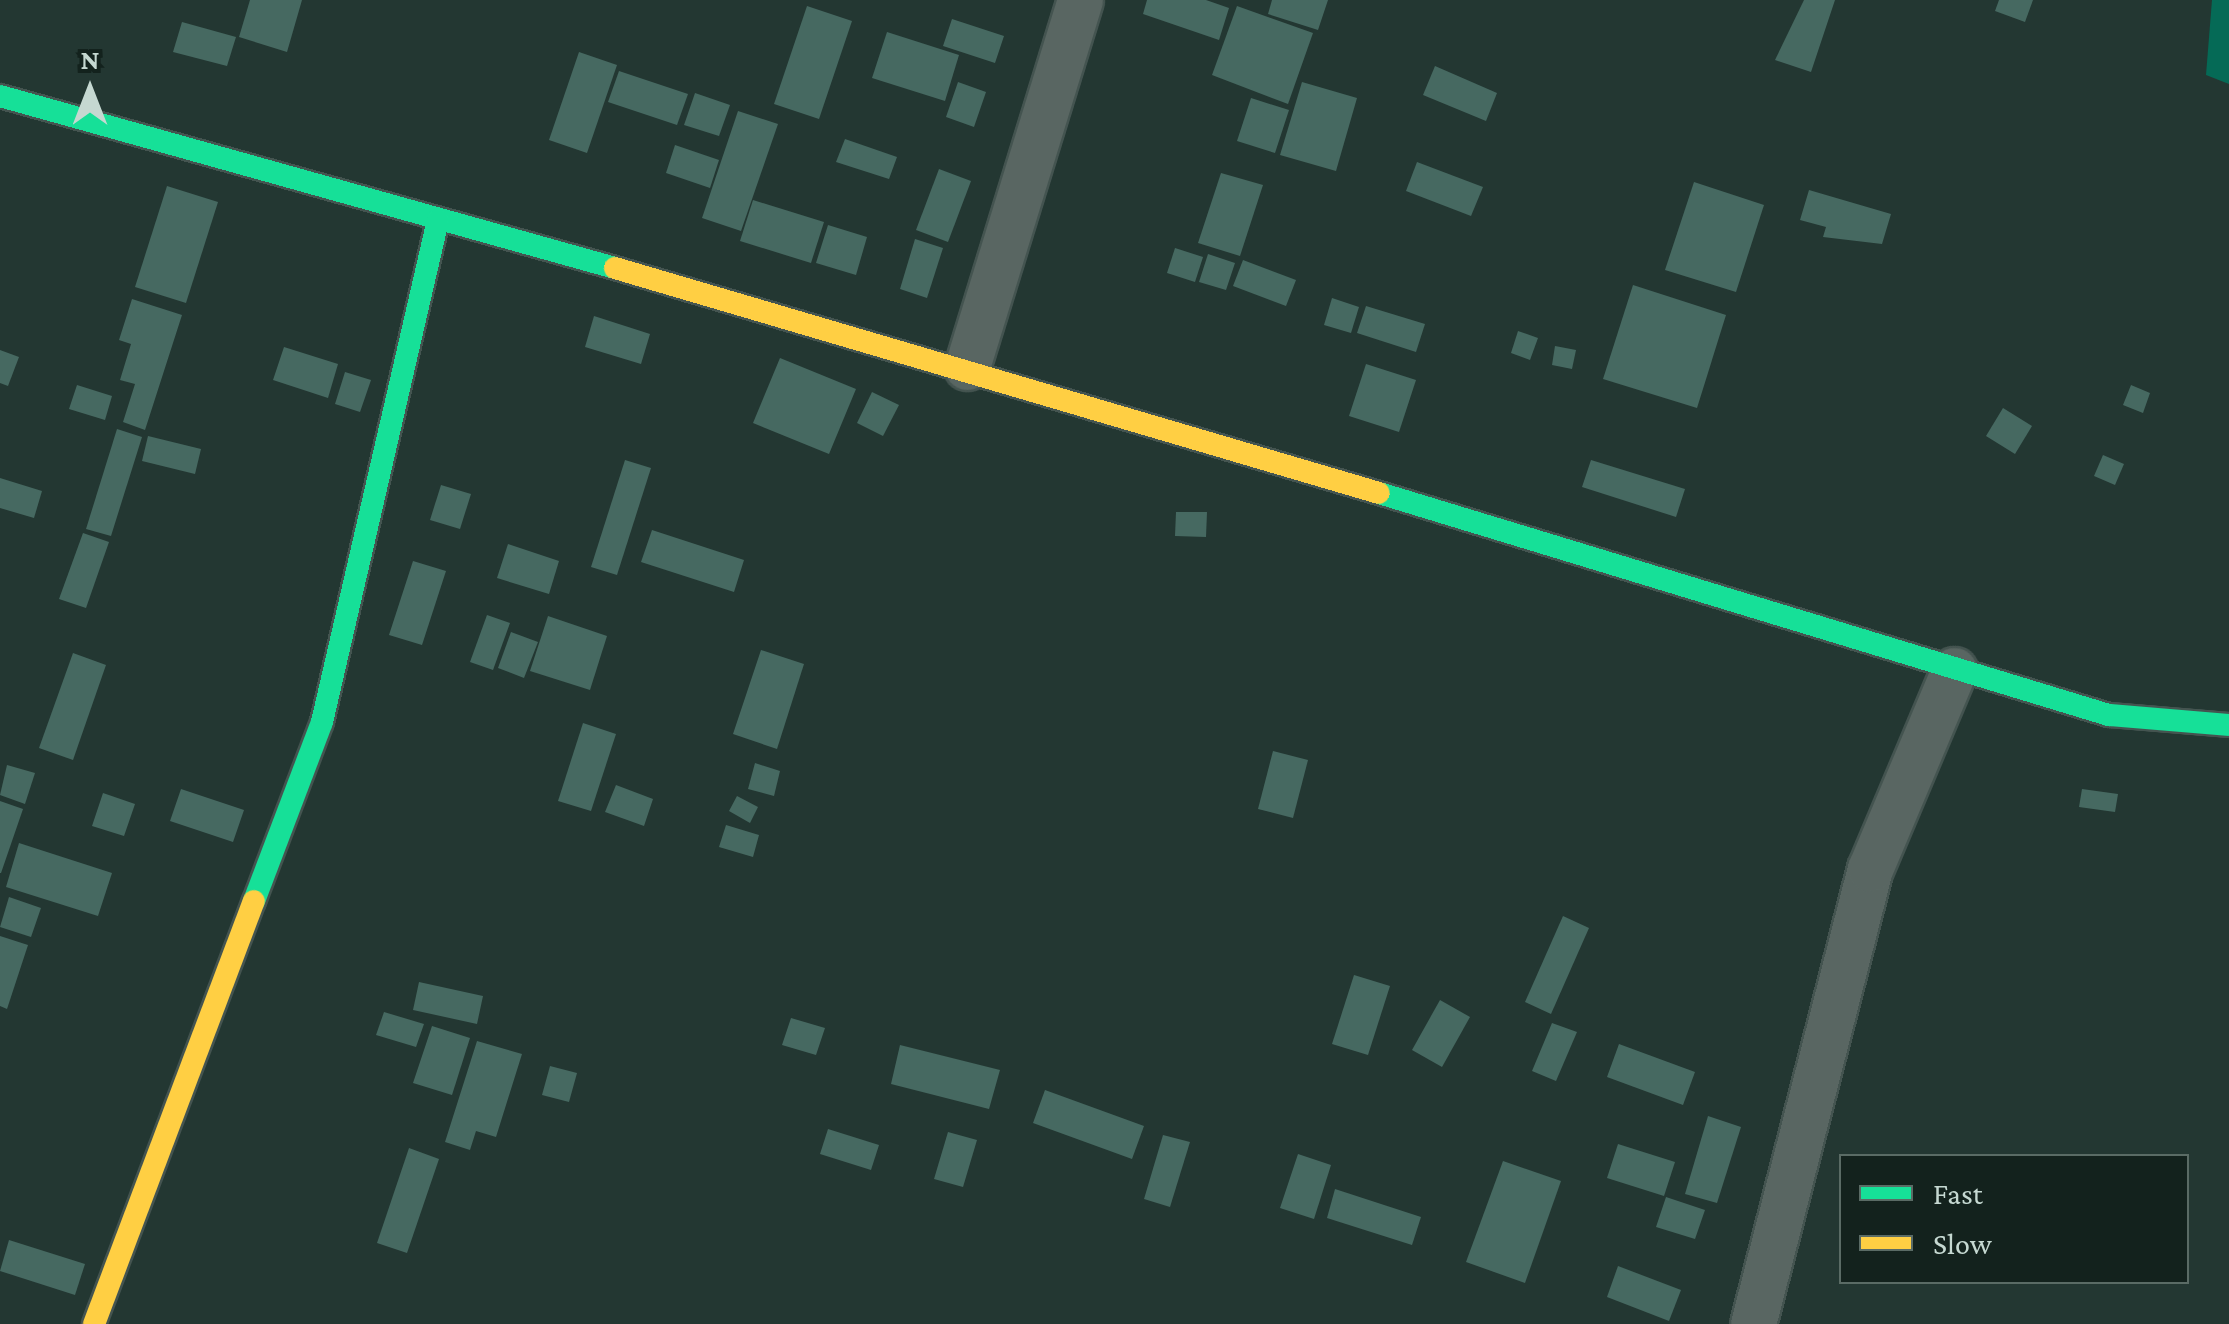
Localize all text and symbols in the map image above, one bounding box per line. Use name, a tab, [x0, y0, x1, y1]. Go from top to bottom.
north arrow	[40, 40, 140, 140]
text: N	[80, 44, 100, 75]
legend	[1839, 1154, 2189, 1284]
text: Fast	[1933, 1177, 1983, 1210]
text: Slow	[1933, 1227, 1992, 1260]

